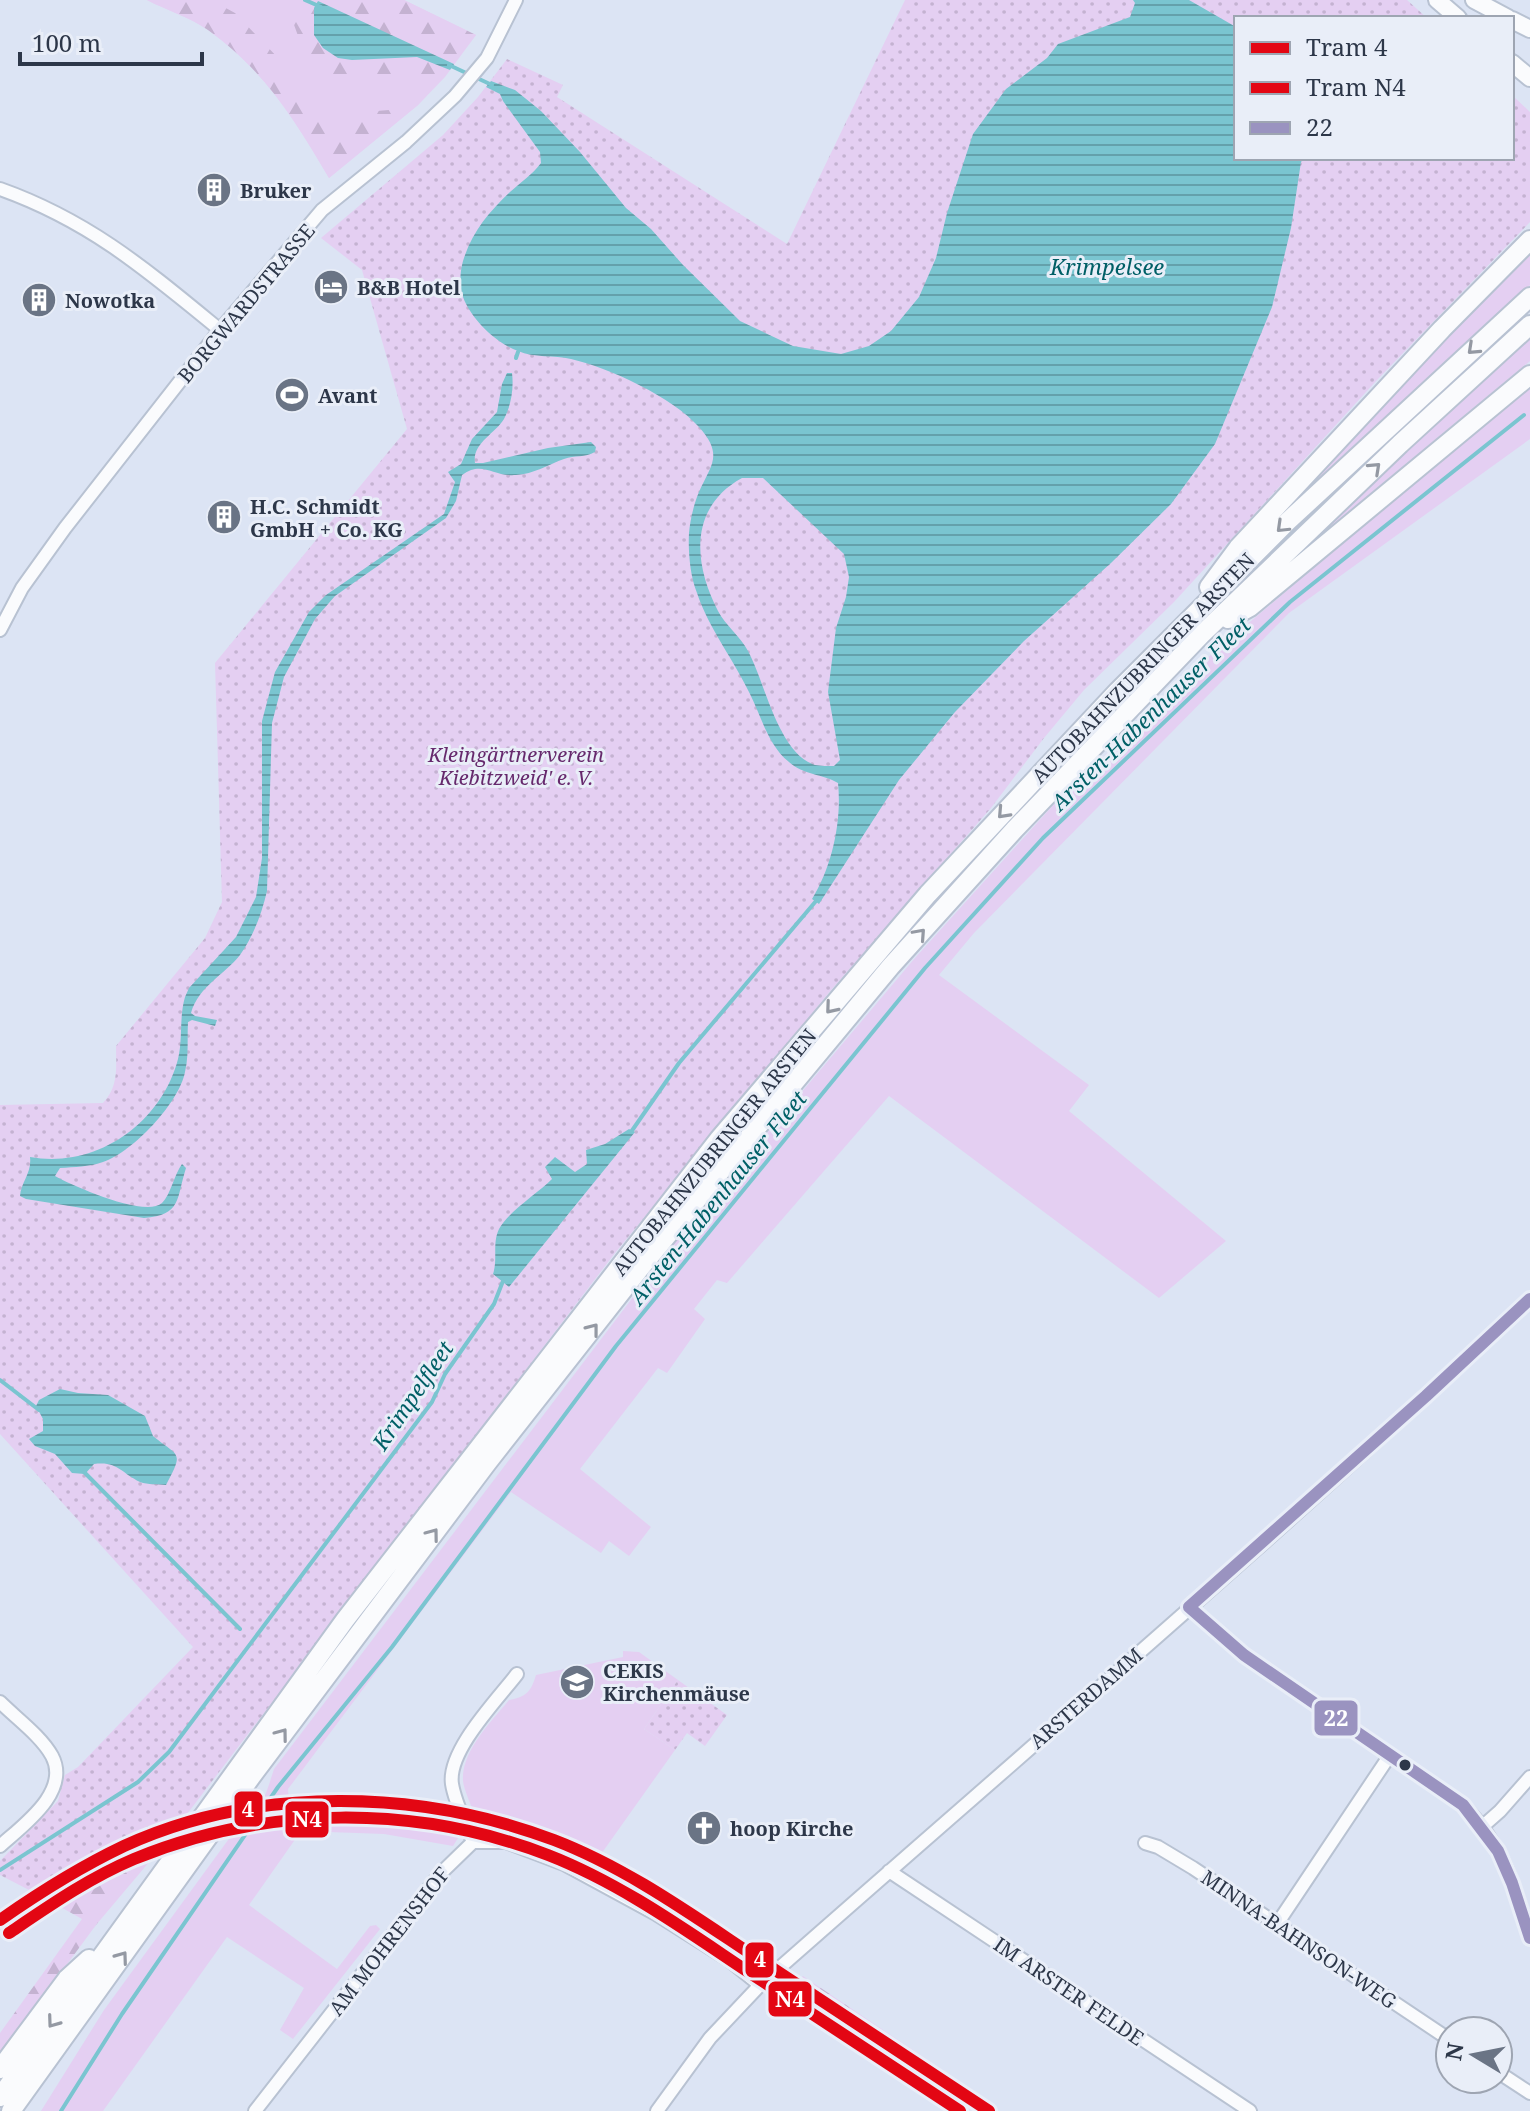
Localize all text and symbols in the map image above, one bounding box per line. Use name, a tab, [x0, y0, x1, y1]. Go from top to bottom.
scale bar	[20, 16, 202, 66]
legend	[1234, 16, 1514, 160]
text: 100 m	[32, 26, 101, 59]
text: Tram 4	[1306, 30, 1388, 63]
text: Tram N4	[1306, 70, 1406, 103]
text: 22	[1306, 110, 1333, 143]
building icon: Bruker	[195, 171, 233, 209]
place label: Bruker	[240, 177, 312, 204]
street label: BORGWARDSTRASSE	[171, 218, 321, 388]
water label: Krimpelsee	[1049, 251, 1164, 281]
hotel icon: B&B Hotel	[312, 268, 350, 306]
place label: B&B Hotel	[357, 274, 460, 301]
building icon: Nowotka	[20, 281, 58, 319]
place label: Nowotka	[65, 287, 155, 314]
one-way arrow	[1467, 340, 1482, 354]
sports icon: Avant	[273, 376, 311, 414]
place label: Avant	[318, 382, 377, 409]
one-way arrow	[1366, 463, 1380, 477]
place label: H.C. Schmidt GmbH + Co. KG	[250, 493, 403, 543]
building icon: H.C. Schmidt GmbH + Co. KG	[205, 498, 243, 536]
one-way arrow	[1277, 518, 1292, 532]
street label: AUTOBAHNZUBRINGER ARSTEN	[1025, 547, 1261, 789]
water label: Arsten-Habenhauser Fleet	[1042, 609, 1257, 818]
park label: Kleingärtnerverein Kiebitzweid' e. V.	[427, 741, 604, 791]
one-way arrow	[998, 803, 1012, 818]
one-way arrow	[910, 929, 924, 944]
one-way arrow	[826, 999, 841, 1013]
street label: AUTOBAHNZUBRINGER ARSTEN	[606, 1023, 822, 1281]
water label: Arsten-Habenhauser Fleet	[620, 1083, 813, 1312]
one-way arrow	[583, 1324, 598, 1338]
water label: Krimpelfleet	[364, 1334, 460, 1456]
one-way arrow	[424, 1528, 438, 1543]
street label: ARSTERDAMM	[1024, 1641, 1148, 1755]
place label: CEKIS Kirchenmäuse	[603, 1657, 750, 1707]
school or university icon: CEKIS Kirchenmäuse	[558, 1663, 596, 1701]
line badge: 22	[1313, 1699, 1359, 1737]
text: 22	[1324, 1702, 1348, 1732]
one-way arrow	[273, 1729, 287, 1743]
unlabelled marker	[1397, 1757, 1413, 1773]
line badge: 4	[233, 1790, 264, 1828]
text: 4	[242, 1793, 254, 1823]
line badge: N4	[284, 1800, 330, 1839]
text: N4	[292, 1803, 322, 1833]
church icon: hoop Kirche	[685, 1809, 723, 1847]
place label: hoop Kirche	[730, 1815, 854, 1842]
street label: AM MOHRENSHOF	[322, 1861, 456, 2021]
street label: MINNA-BAHNSON-WEG	[1196, 1864, 1402, 2014]
street label: IM ARSTER FELDE	[989, 1931, 1149, 2051]
line badge: 4	[744, 1941, 775, 1979]
text: 4	[754, 1943, 766, 1973]
one-way arrow	[112, 1951, 127, 1966]
line badge: N4	[767, 1980, 813, 2018]
text: N4	[775, 1983, 805, 2013]
one-way arrow	[49, 2013, 63, 2028]
north arrow	[1434, 2015, 1514, 2095]
text: N	[1437, 2040, 1470, 2062]

